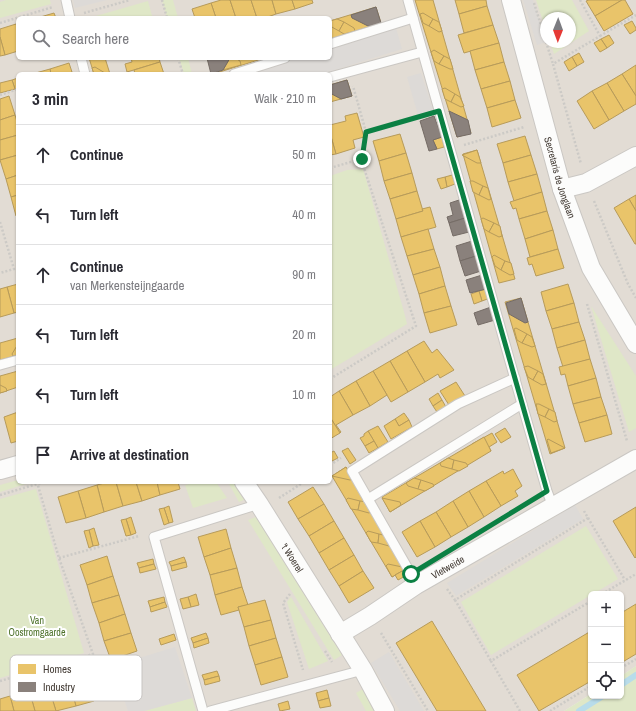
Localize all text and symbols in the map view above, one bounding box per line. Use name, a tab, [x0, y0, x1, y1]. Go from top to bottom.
north arrow	[540, 12, 576, 48]
search box	[16, 16, 332, 60]
icon: search	[30, 27, 52, 49]
text: Search here	[62, 28, 129, 49]
text: 3 min	[32, 87, 68, 110]
text: Walk · 210 m	[254, 90, 316, 107]
street label: Secretaris de Jonglaan	[541, 135, 578, 220]
icon: ahead	[32, 144, 54, 166]
text: Continue	[70, 144, 123, 165]
text: 50 m	[292, 146, 316, 163]
route end	[353, 150, 371, 168]
icon: left	[32, 204, 54, 226]
text: Turn left	[70, 204, 118, 225]
text: 40 m	[292, 206, 316, 223]
text: Continue	[70, 256, 123, 277]
icon: ahead	[32, 264, 54, 286]
text: 90 m	[292, 266, 316, 283]
text: van Merkensteijngaarde	[70, 277, 184, 294]
icon: left	[32, 324, 54, 346]
text: Turn left	[70, 324, 118, 345]
text: 20 m	[292, 326, 316, 343]
icon: left	[32, 384, 54, 406]
text: Turn left	[70, 384, 118, 405]
text: 10 m	[292, 386, 316, 403]
icon: arrive	[32, 444, 54, 466]
text: Arrive at destination	[70, 444, 189, 465]
street label: 't Woerel	[278, 541, 306, 575]
street label: Vletweide	[429, 552, 467, 582]
route start	[402, 565, 420, 583]
map controls	[588, 591, 624, 699]
button: +	[588, 591, 624, 627]
park label: Van Oostromgaarde	[9, 614, 66, 639]
button: −	[588, 627, 624, 663]
legend	[10, 655, 142, 701]
text: Homes	[43, 662, 72, 676]
button: locate	[588, 663, 624, 699]
text: Industry	[43, 680, 76, 694]

